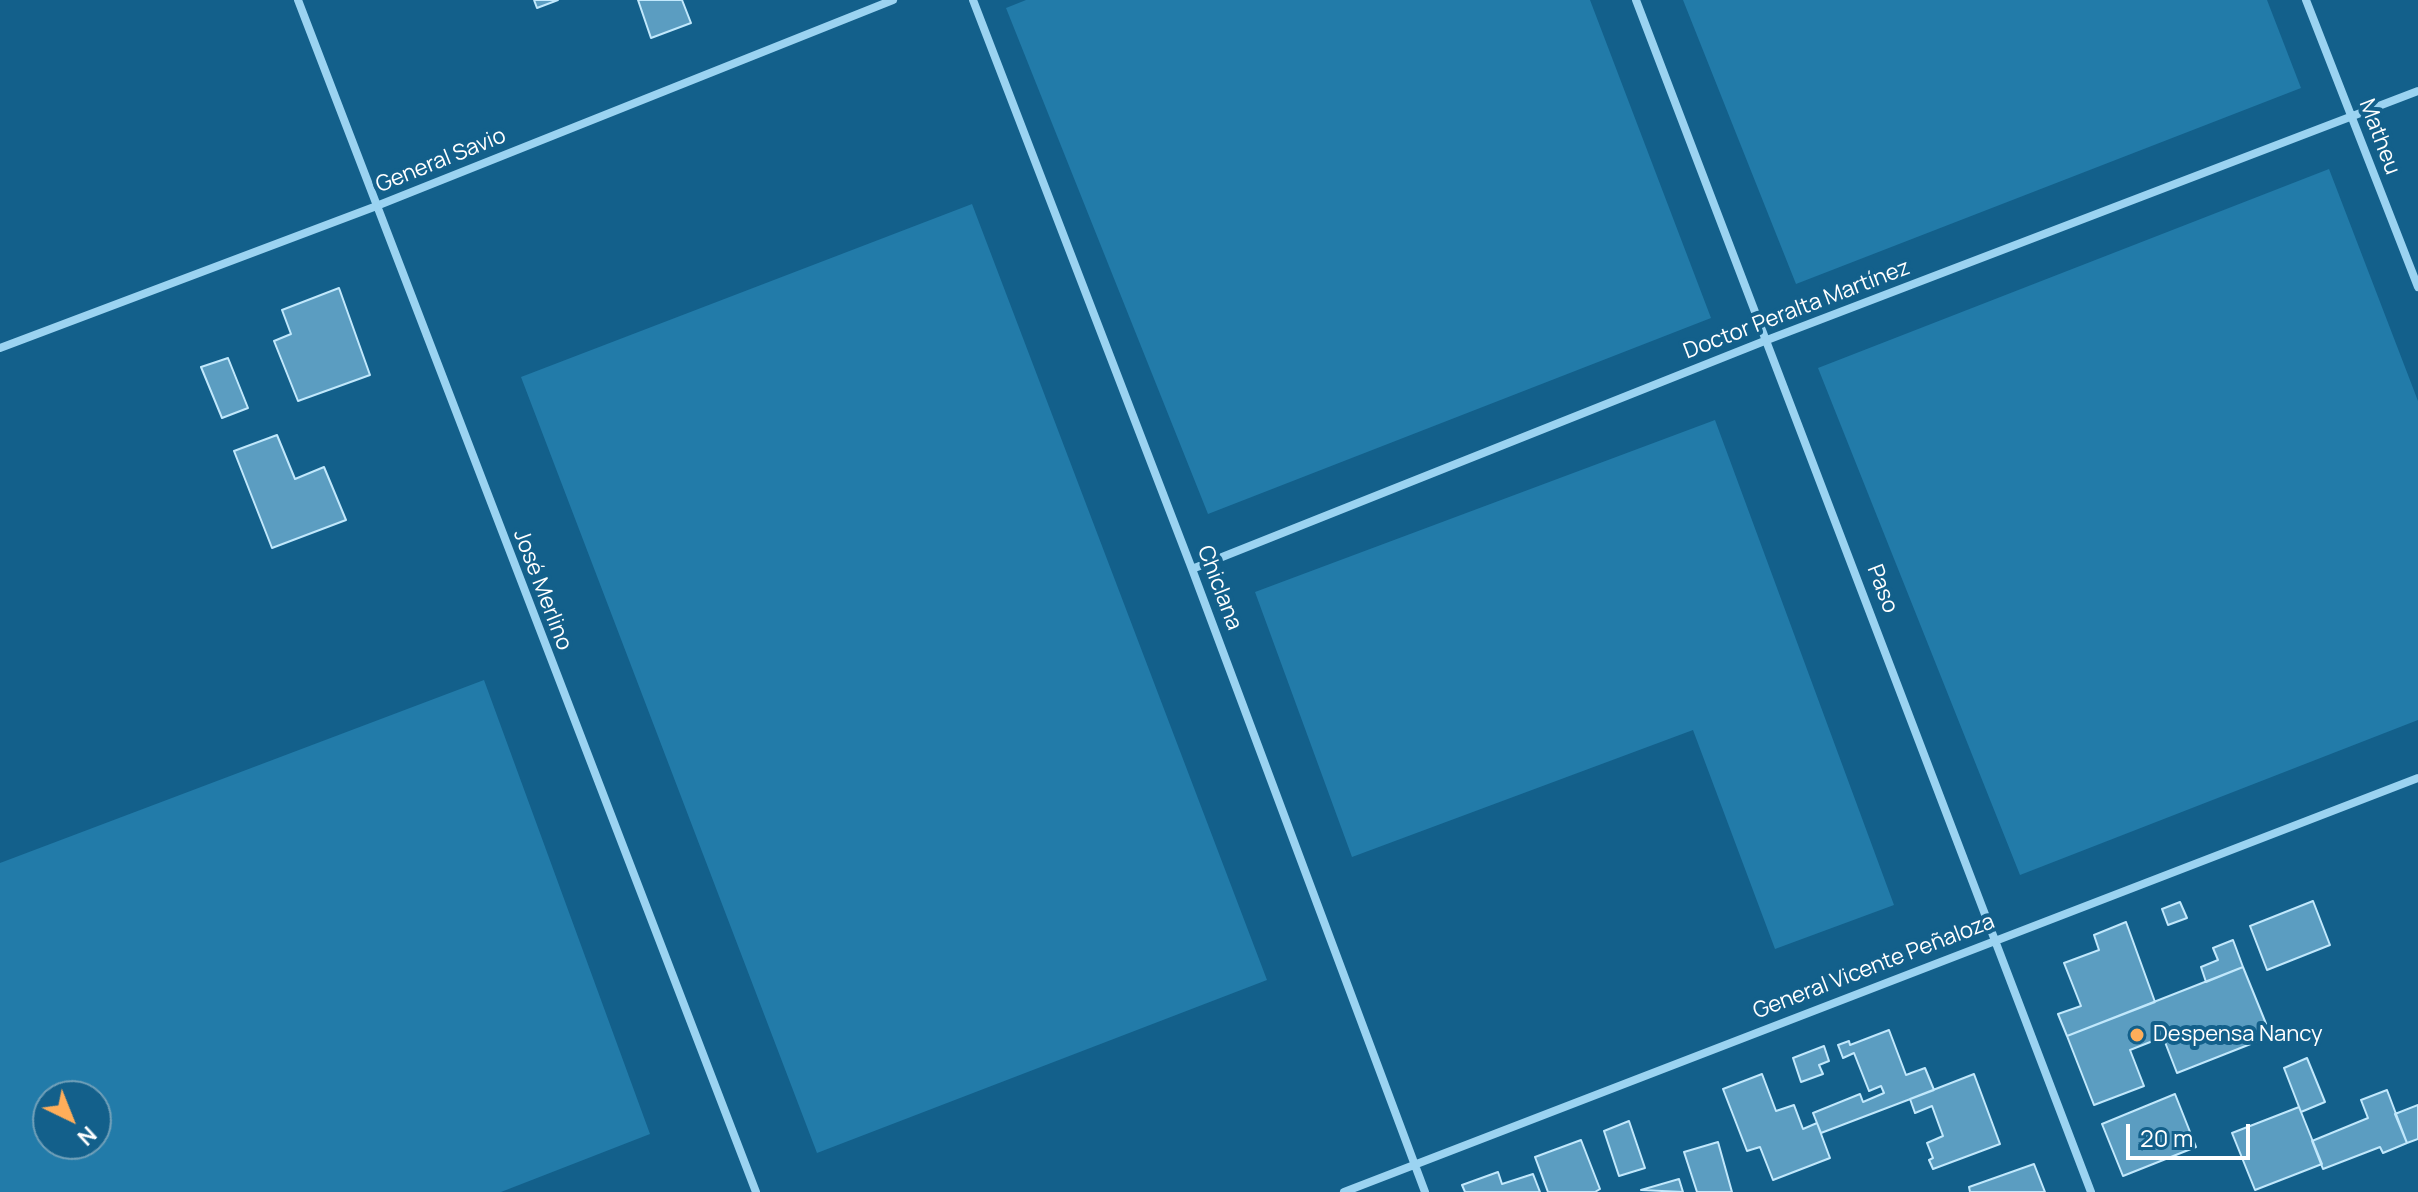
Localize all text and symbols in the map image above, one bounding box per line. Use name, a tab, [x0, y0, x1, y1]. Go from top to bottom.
street label: Matheu	[2353, 96, 2405, 178]
street label: General Savio	[372, 123, 510, 199]
street label: Doctor Peralta Martínez	[1680, 255, 1914, 365]
street label: José Merlino	[507, 526, 577, 654]
street label: Chiclana	[1191, 542, 1247, 634]
street label: Paso	[1861, 561, 1903, 617]
street label: General Vicente Peñaloza	[1750, 909, 1998, 1025]
place label: Despensa Nancy	[2153, 1022, 2323, 1048]
marker: Despensa Nancy	[2128, 1026, 2146, 1044]
north arrow	[32, 1080, 112, 1160]
scale bar	[2130, 1108, 2254, 1158]
text: N	[71, 1120, 103, 1152]
text: 20 m	[2140, 1121, 2193, 1154]

